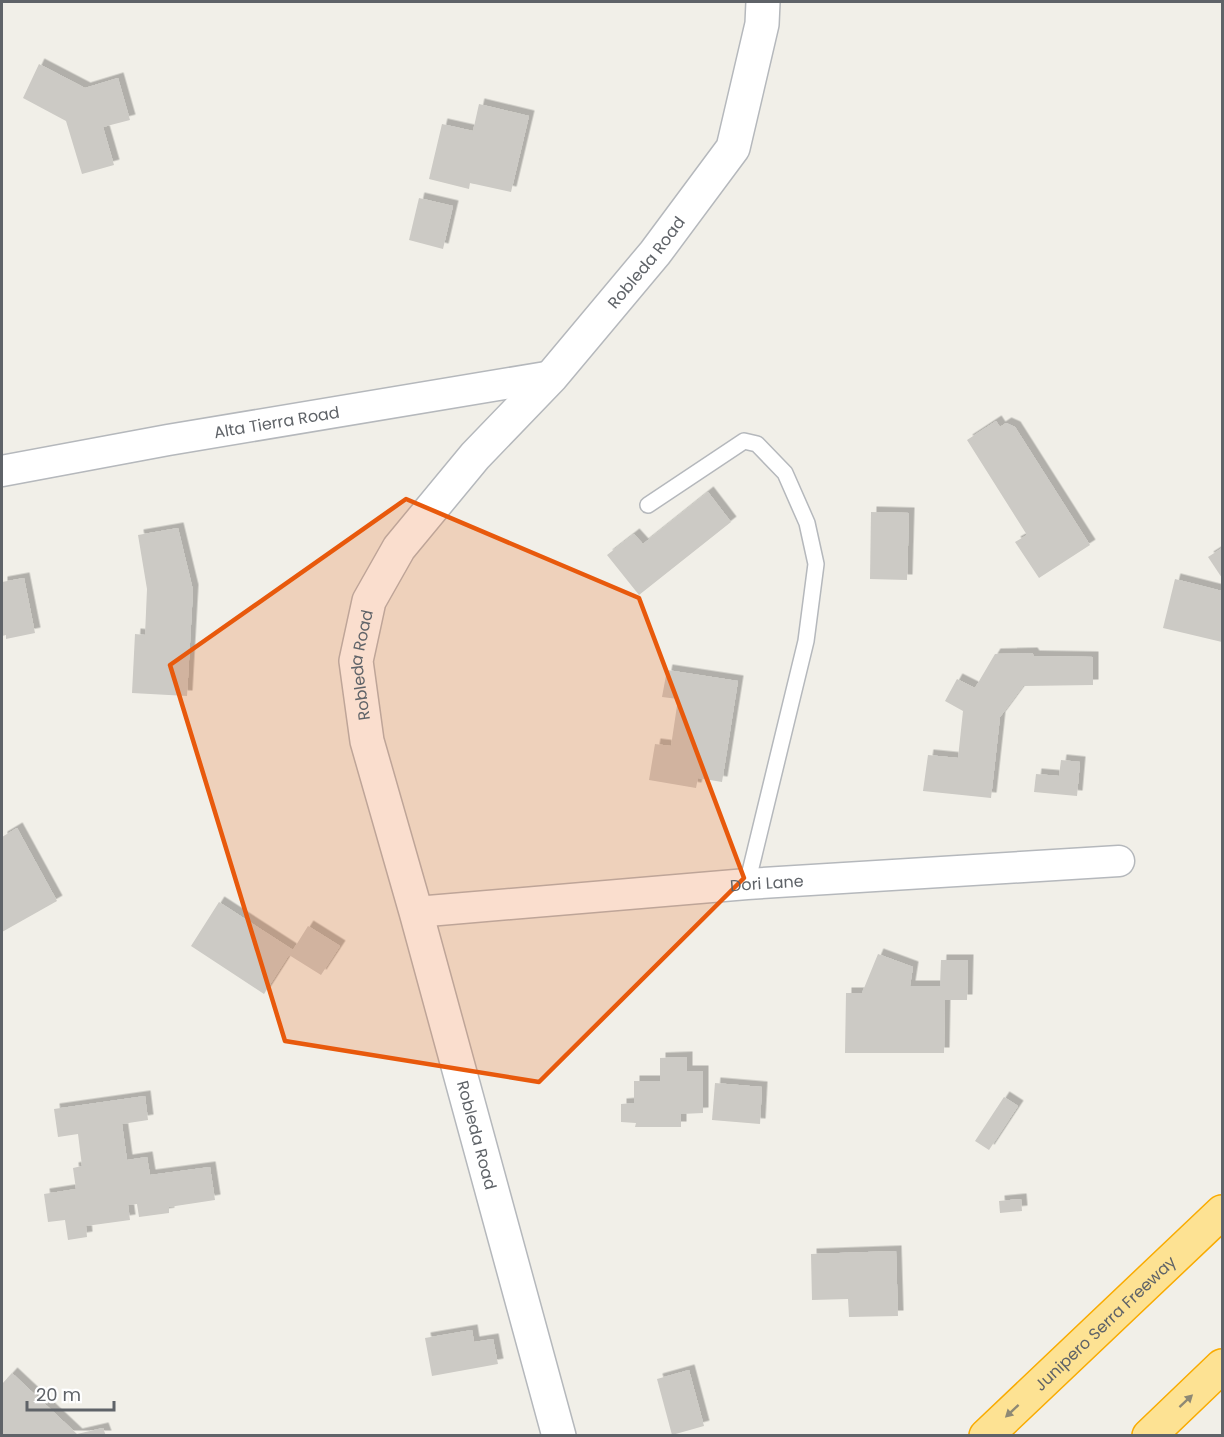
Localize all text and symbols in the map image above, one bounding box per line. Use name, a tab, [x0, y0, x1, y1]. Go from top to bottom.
street label: Robleda Road	[602, 212, 690, 314]
street label: Alta Tierra Road	[212, 401, 341, 444]
street label: Robleda Road	[344, 608, 379, 722]
street label: Dori Lane	[729, 870, 804, 897]
street label: Robleda Road	[451, 1078, 502, 1192]
street label: Junipero Serra Freeway	[1029, 1251, 1181, 1396]
scale bar	[27, 1374, 114, 1412]
text: 20 m	[36, 1382, 81, 1407]
one-way arrow	[1178, 1395, 1193, 1408]
one-way arrow	[1005, 1404, 1020, 1418]

